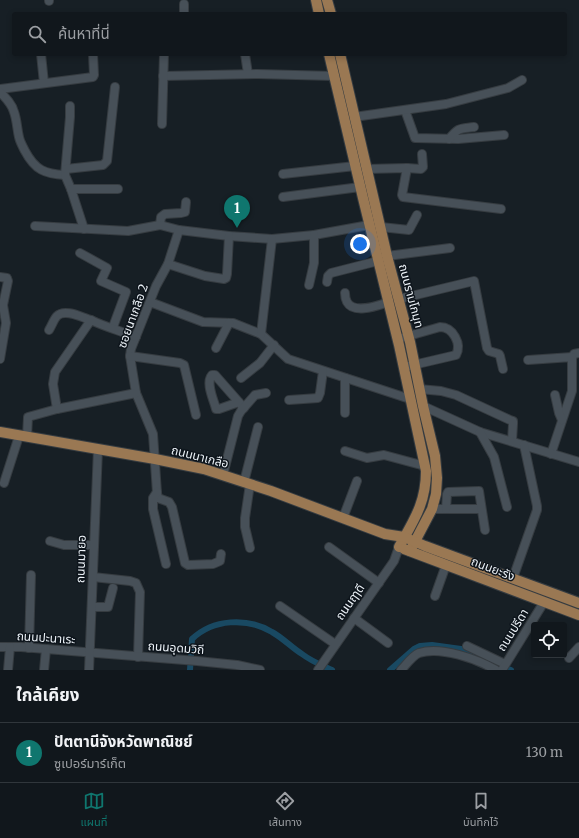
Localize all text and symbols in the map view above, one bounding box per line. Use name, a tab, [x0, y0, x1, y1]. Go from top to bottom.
search box	[12, 12, 567, 56]
icon: search	[26, 23, 48, 45]
text: ค้นหาที่นี่	[58, 24, 110, 43]
pin: 1	[224, 195, 250, 228]
your location	[350, 234, 370, 254]
street label: ถนนรามโกมุท	[396, 262, 427, 329]
street label: ซอยนาเกลือ 2	[114, 282, 151, 350]
street label: ถนนนาเกลือ	[170, 442, 230, 471]
street label: ถนนมายอ	[72, 535, 89, 583]
street label: ถนนยะรัง	[469, 553, 517, 584]
street label: ถนนฤๅดี	[332, 581, 367, 623]
street label: ถนนปรีดา	[494, 606, 531, 654]
map controls	[531, 622, 567, 658]
button: locate	[531, 622, 567, 658]
street label: ถนนปะนาเระ	[16, 628, 76, 647]
street label: ถนนอุดมวิถี	[147, 638, 205, 657]
text: ใกล้เคียง	[16, 684, 79, 706]
text: ปัตตานีจังหวัดพาณิชย์	[54, 732, 193, 751]
text: 1	[26, 744, 32, 761]
text: 130 m	[526, 744, 563, 761]
text: ซูเปอร์มาร์เก็ต	[54, 755, 126, 772]
tab: แผนที่	[81, 790, 107, 831]
tab: เส้นทาง	[269, 790, 302, 831]
tab: บันทึกไว้	[463, 790, 498, 831]

